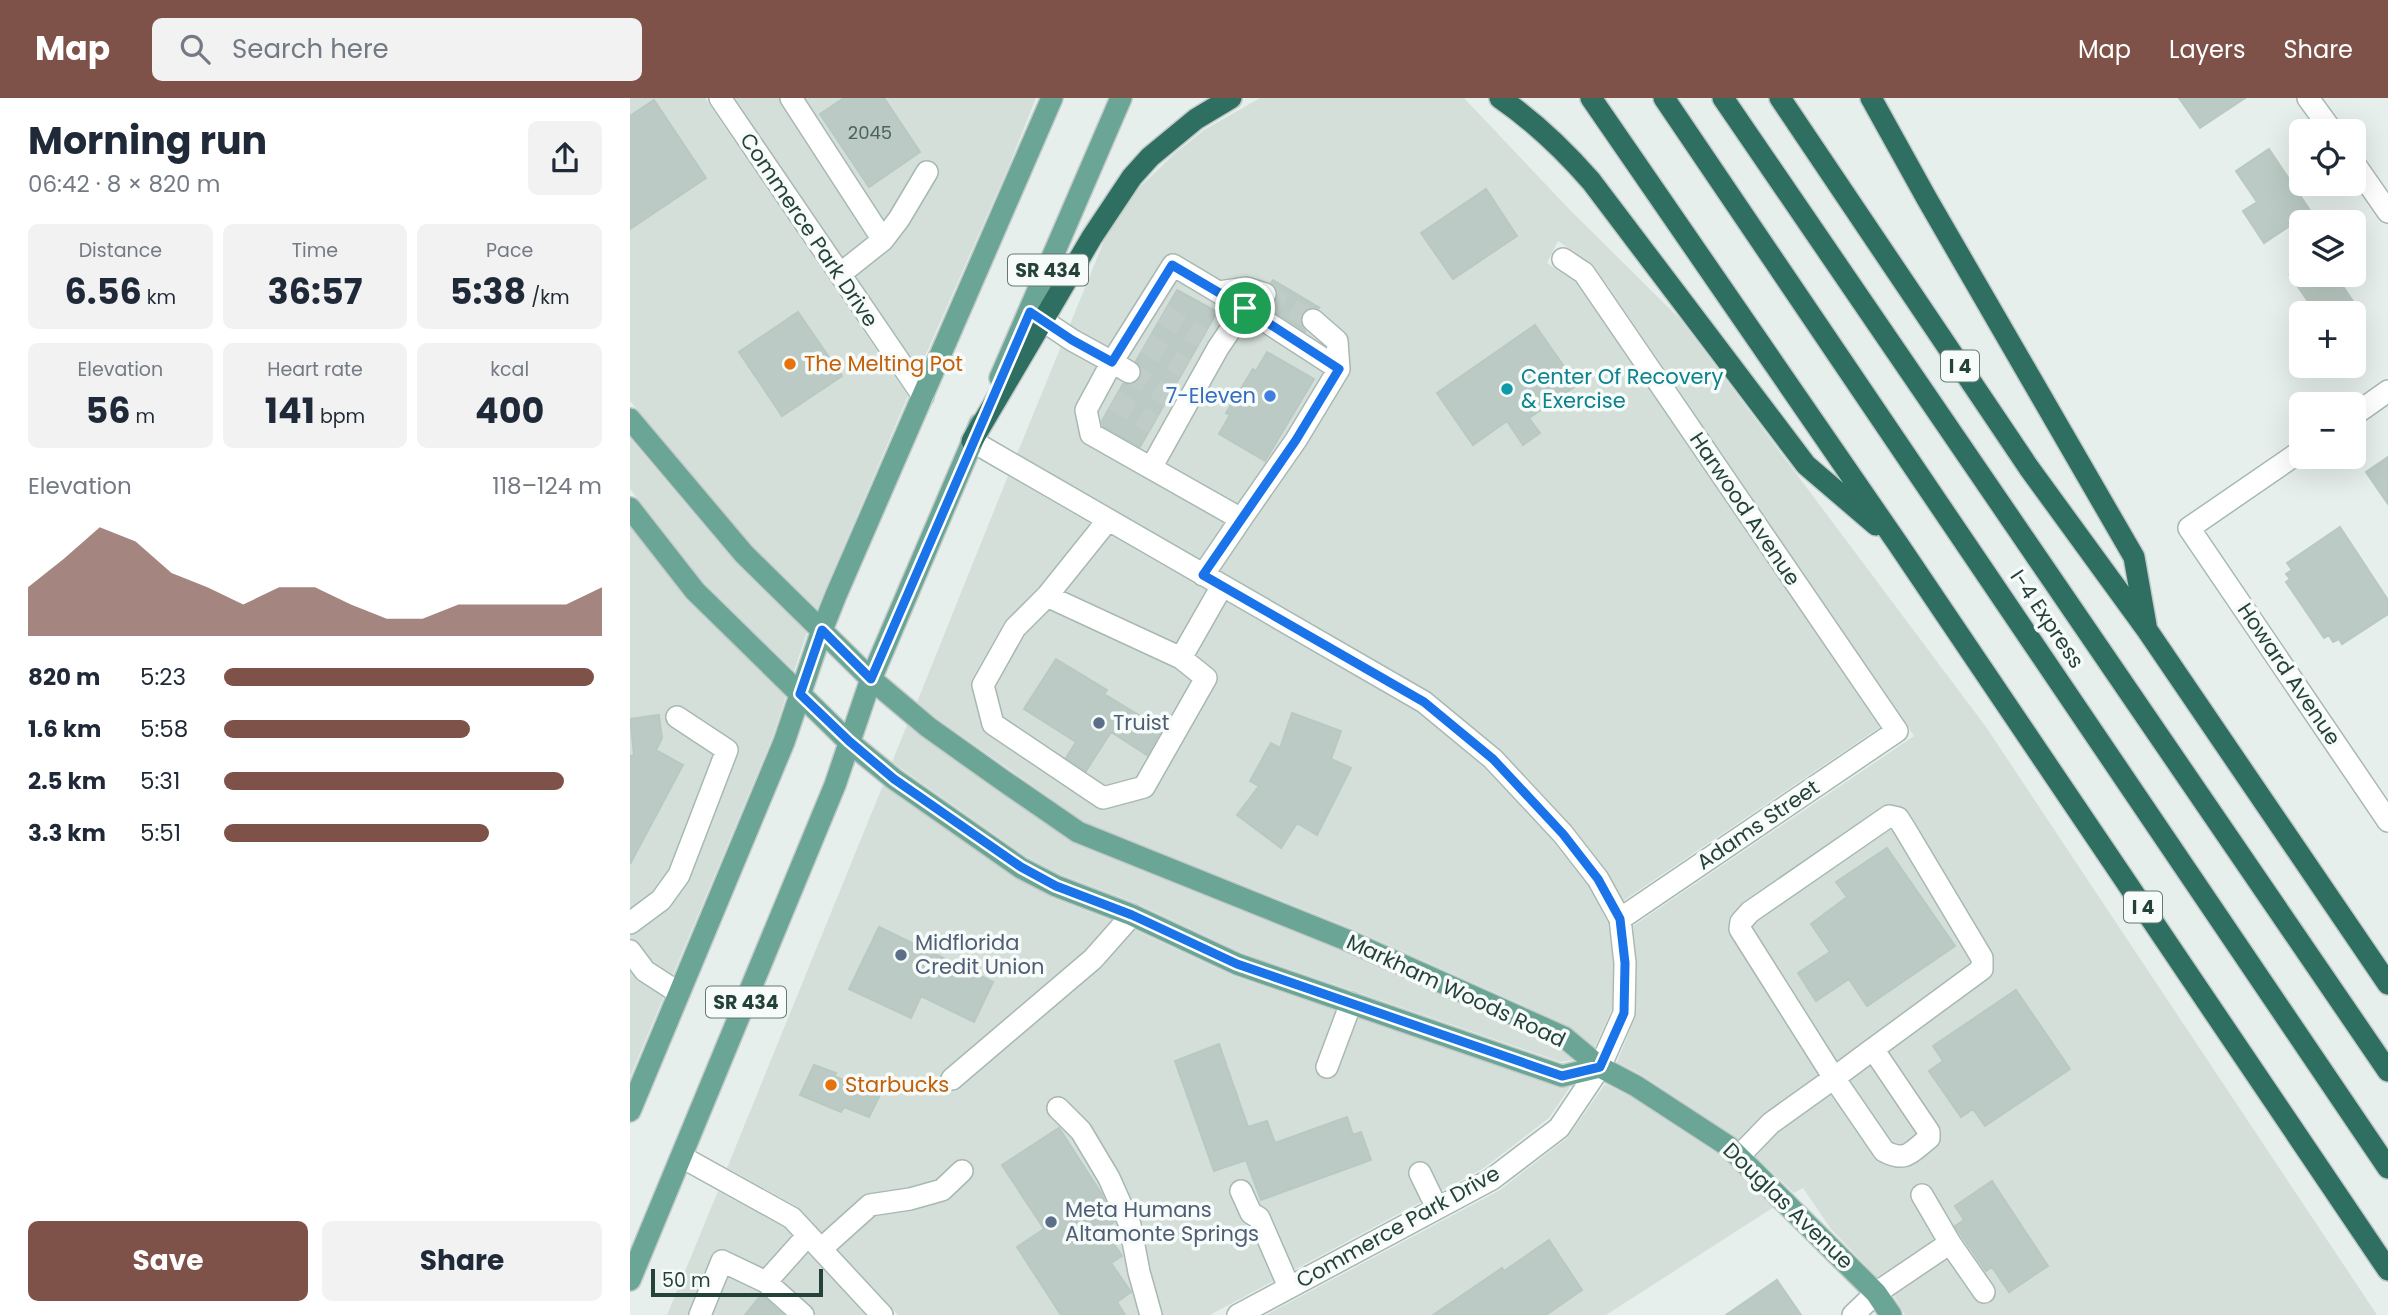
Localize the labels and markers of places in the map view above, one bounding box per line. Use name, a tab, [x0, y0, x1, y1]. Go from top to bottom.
pin	[1215, 278, 1275, 338]
place label: The Melting Pot	[804, 349, 963, 378]
marker: The Melting Pot	[782, 356, 798, 372]
place label: Center Of Recovery & Exercise	[1521, 362, 1723, 415]
place label: 7-Eleven	[1166, 381, 1256, 410]
marker: Center Of Recovery & Exercise	[1499, 381, 1515, 397]
marker: 7-Eleven	[1262, 388, 1278, 404]
place label: Truist	[1113, 708, 1169, 737]
marker: Truist	[1091, 715, 1107, 731]
place label: Midflorida Credit Union	[915, 928, 1044, 981]
marker: Midflorida Credit Union	[893, 947, 909, 963]
place label: Starbucks	[845, 1070, 949, 1099]
marker: Starbucks	[823, 1077, 839, 1093]
place label: Meta Humans Altamonte Springs	[1065, 1195, 1259, 1248]
marker: Meta Humans Altamonte Springs	[1043, 1214, 1059, 1230]

